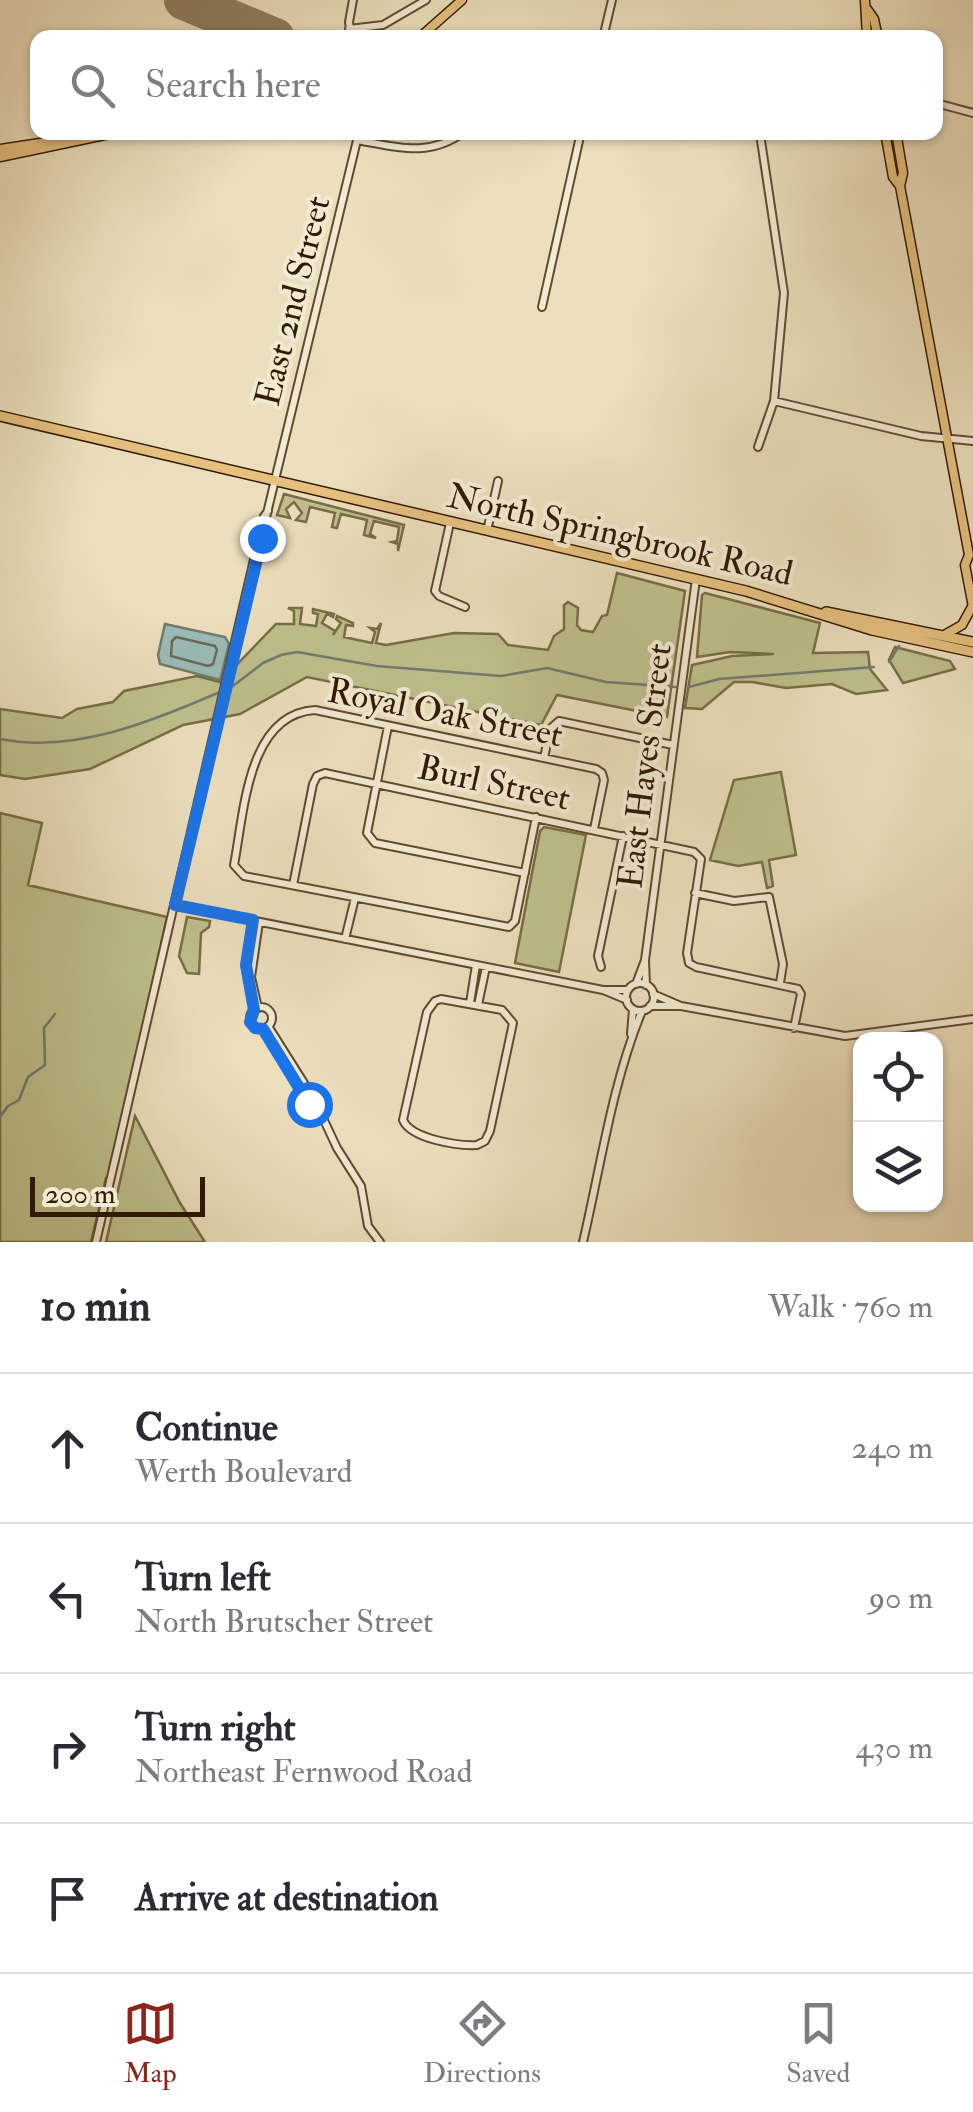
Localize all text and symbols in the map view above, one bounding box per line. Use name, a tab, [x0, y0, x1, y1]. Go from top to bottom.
search box	[30, 30, 943, 140]
icon: search	[65, 58, 120, 113]
text: Search here	[145, 61, 321, 109]
street label: East 2nd Street	[246, 191, 340, 411]
street label: North Springbrook Road	[443, 474, 797, 596]
route end	[240, 516, 286, 562]
street label: East Hayes Street	[608, 641, 682, 891]
street label: Royal Oak Street	[324, 669, 566, 757]
street label: Burl Street	[414, 745, 574, 821]
map controls	[853, 1032, 943, 1212]
button: locate	[853, 1032, 943, 1122]
route start	[287, 1082, 333, 1128]
button: layers	[853, 1122, 943, 1212]
scale bar	[30, 1172, 205, 1216]
text: 200 m	[45, 1177, 116, 1212]
text: 10 min	[40, 1281, 151, 1333]
text: Walk · 760 m	[768, 1287, 933, 1327]
text: Continue	[135, 1404, 278, 1452]
icon: ahead	[40, 1421, 95, 1476]
text: 240 m	[852, 1428, 933, 1468]
text: Werth Boulevard	[135, 1452, 353, 1492]
text: Turn left	[135, 1554, 271, 1602]
icon: left	[40, 1571, 95, 1626]
text: 90 m	[869, 1578, 933, 1618]
text: North Brutscher Street	[135, 1602, 433, 1642]
text: Turn right	[135, 1704, 296, 1752]
icon: right	[40, 1721, 95, 1776]
text: 430 m	[856, 1728, 933, 1768]
text: Northeast Fernwood Road	[135, 1752, 472, 1792]
icon: arrive	[40, 1871, 95, 1926]
text: Arrive at destination	[135, 1874, 439, 1922]
tab: Map	[123, 1996, 178, 2091]
tab: Directions	[423, 1996, 541, 2091]
tab: Saved	[786, 1996, 850, 2091]

